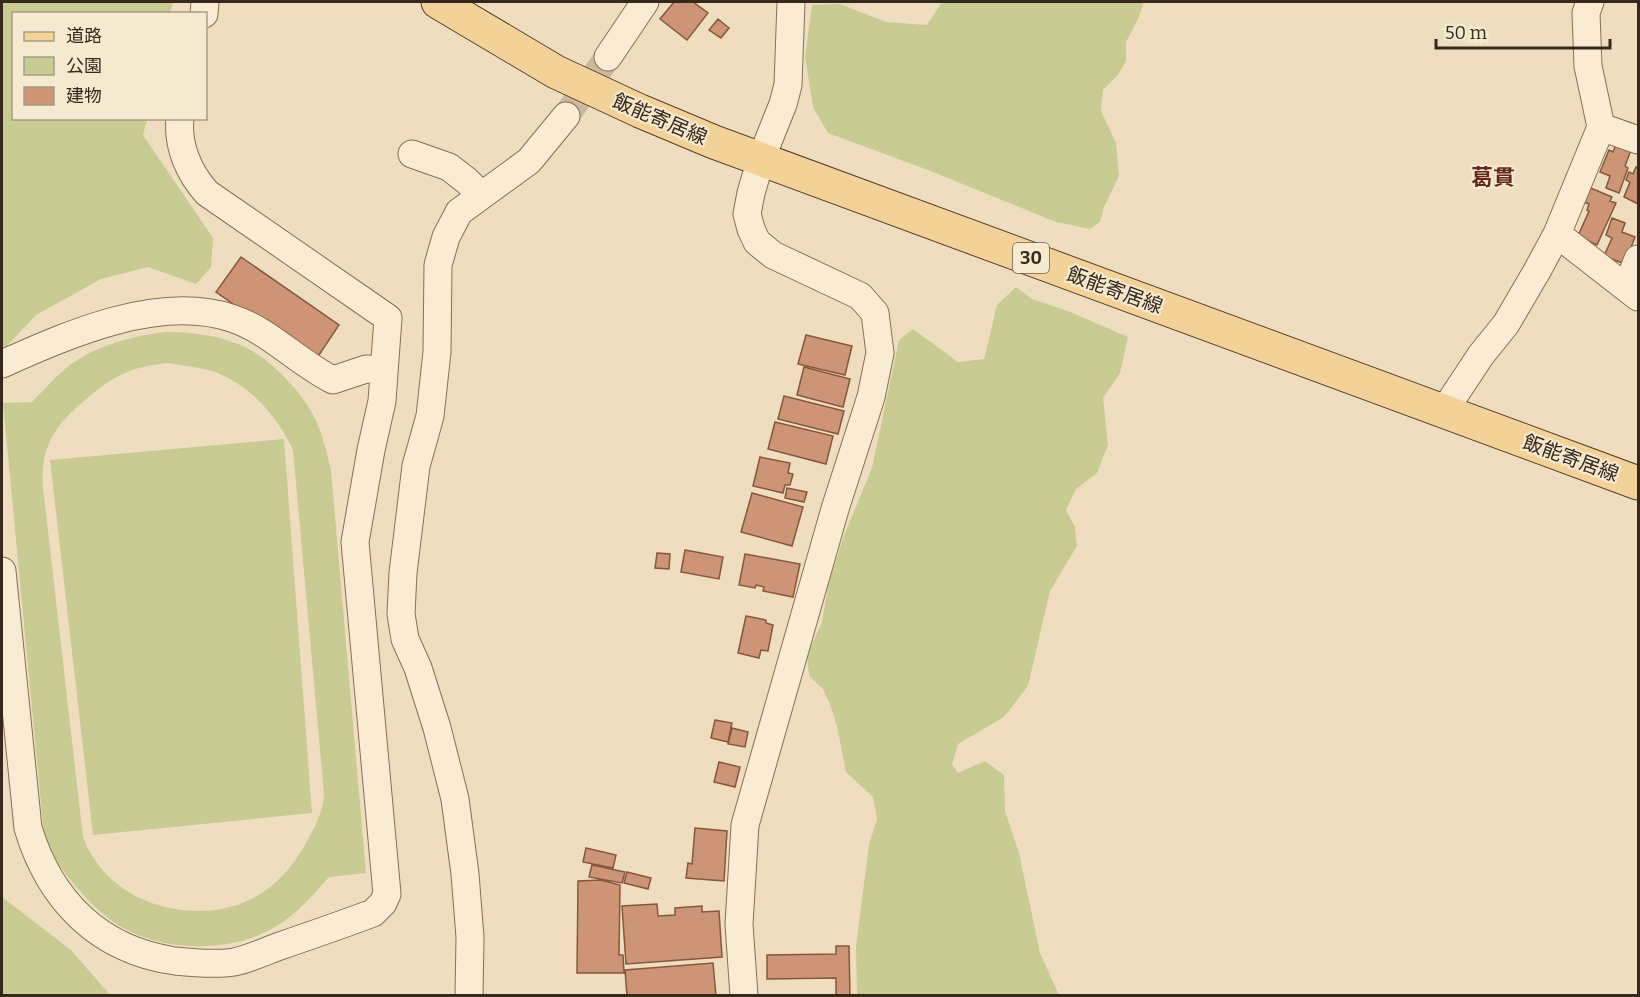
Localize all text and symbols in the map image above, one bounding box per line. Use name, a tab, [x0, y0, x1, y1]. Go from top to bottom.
legend	[12, 12, 207, 120]
scale bar	[1436, 12, 1610, 50]
text: 50 m	[1445, 22, 1487, 44]
text: 道路	[66, 25, 102, 47]
text: 公園	[66, 55, 102, 77]
text: 建物	[66, 85, 102, 107]
street label: 飯能寄居線	[609, 88, 711, 150]
district label: 葛貫	[1471, 164, 1515, 191]
road number: 30	[1013, 243, 1049, 273]
street label: 飯能寄居線	[1064, 262, 1166, 318]
street label: 飯能寄居線	[1520, 430, 1622, 486]

